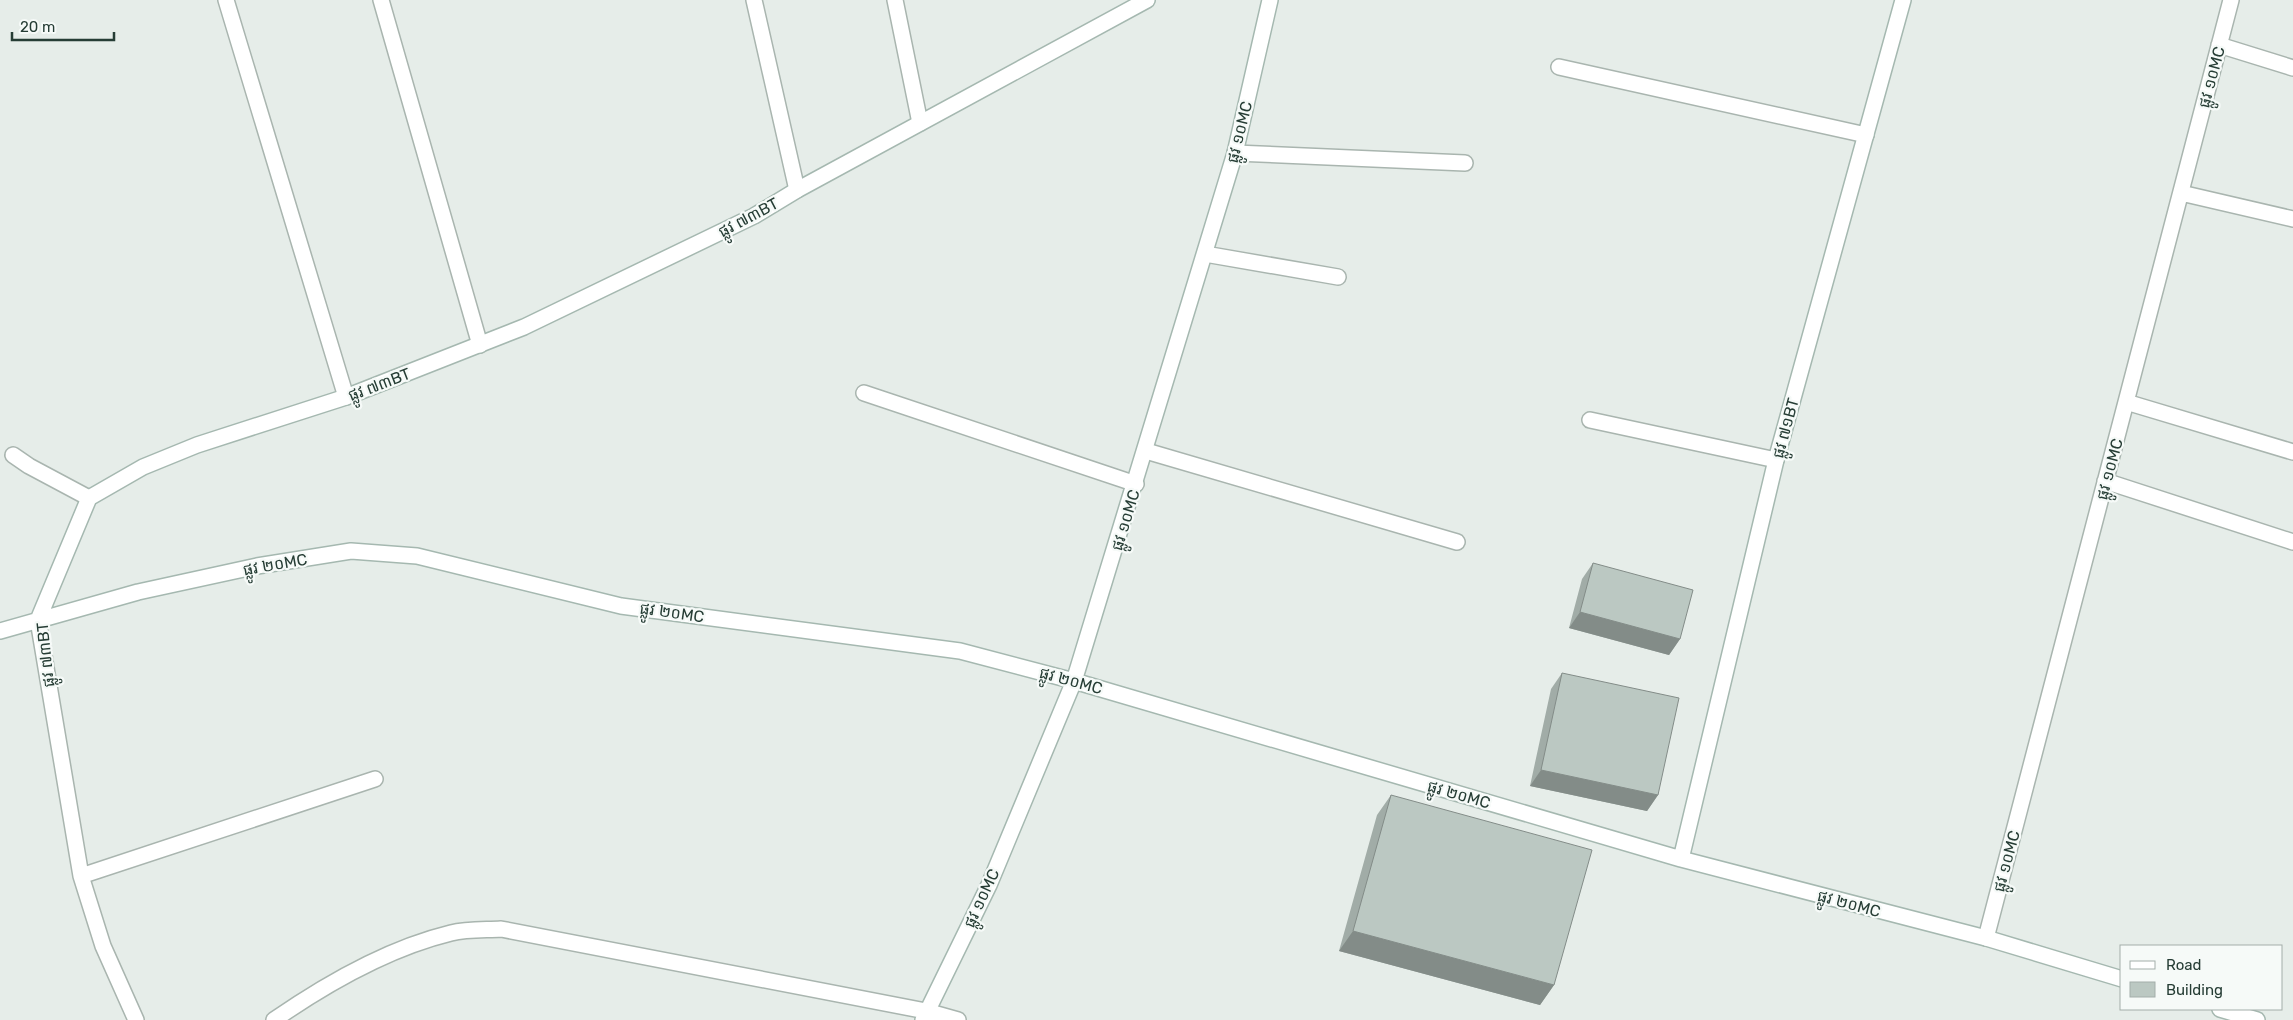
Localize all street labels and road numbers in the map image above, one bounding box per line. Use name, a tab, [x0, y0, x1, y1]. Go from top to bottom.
street label: ផ្លូវ ១០MC	[2194, 44, 2233, 111]
street label: ផ្លូវ ១០MC	[1223, 99, 1261, 166]
street label: ផ្លូវ ៧៣BT	[715, 194, 784, 245]
street label: ផ្លូវ ៧៣BT	[345, 364, 415, 409]
street label: ផ្លូវ ៧១BT	[1768, 396, 1807, 462]
street label: ផ្លូវ ១០MC	[2092, 436, 2131, 503]
street label: ផ្លូវ ១០MC	[1107, 487, 1148, 554]
street label: ផ្លូវ ២០MC	[242, 550, 309, 584]
street label: ផ្លូវ ២០MC	[638, 599, 705, 631]
street label: ផ្លូវ ៧៣BT	[33, 621, 63, 688]
street label: ផ្លូវ ២០MC	[1036, 663, 1105, 703]
street label: ផ្លូវ ២០MC	[1424, 776, 1493, 817]
street label: ផ្លូវ ១០MC	[1989, 828, 2028, 895]
street label: ផ្លូវ ១០MC	[960, 866, 1008, 933]
street label: ផ្លូវ ២០MC	[1814, 886, 1883, 926]

